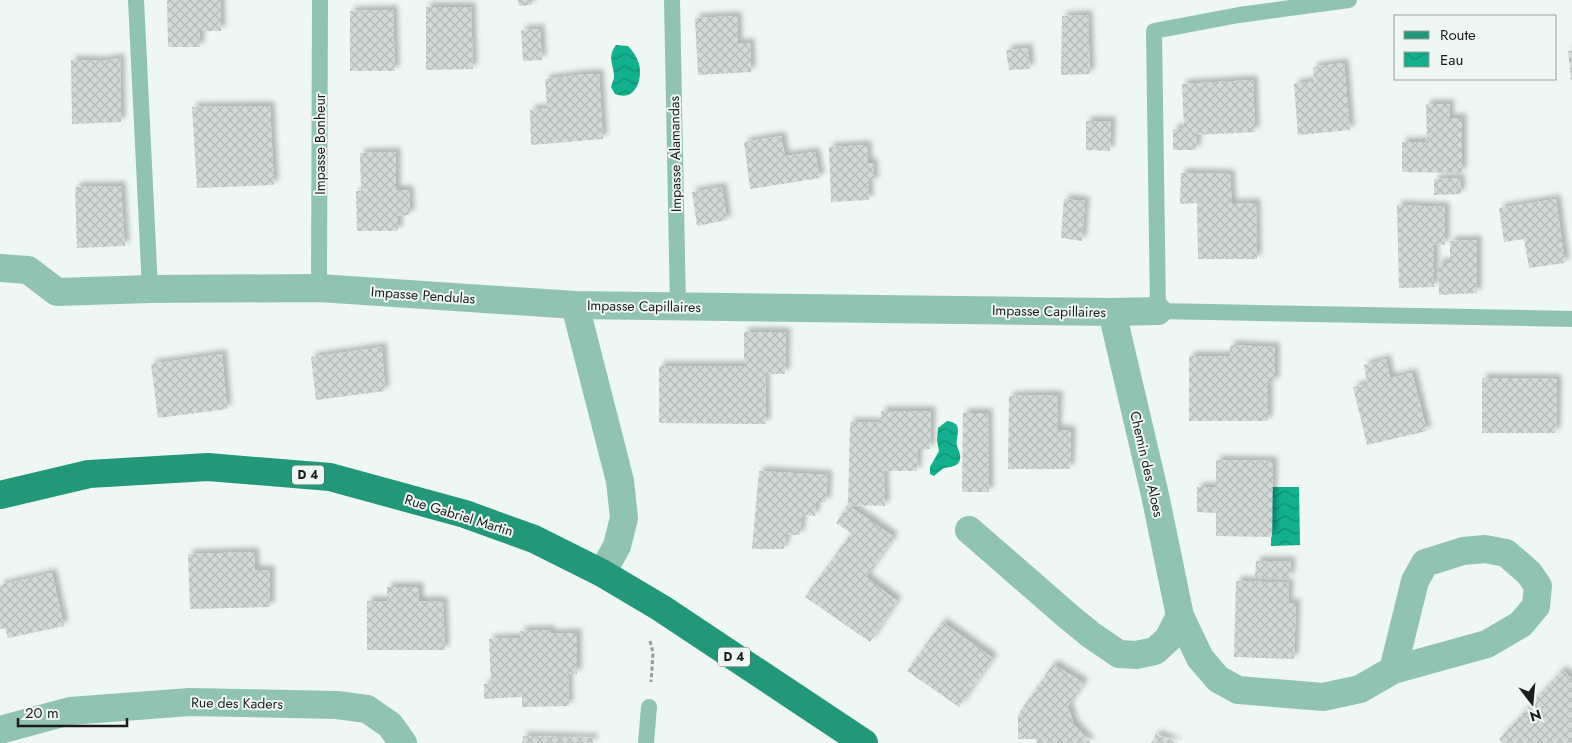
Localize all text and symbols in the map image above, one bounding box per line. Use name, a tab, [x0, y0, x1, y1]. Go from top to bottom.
legend	[1394, 15, 1557, 80]
text: Route	[1440, 24, 1476, 46]
text: Eau	[1440, 49, 1463, 71]
street label: Impasse Bonheur	[310, 93, 330, 195]
street label: Impasse Alamandas	[664, 95, 686, 212]
street label: Impasse Pendulas	[370, 281, 476, 309]
street label: Impasse Capillaires	[587, 295, 701, 317]
street label: Impasse Capillaires	[992, 300, 1106, 322]
street label: Chemin des Aloes	[1125, 409, 1169, 519]
road number: D 4	[292, 466, 324, 484]
street label: Rue Gabriel Martin	[402, 489, 516, 541]
road number: D 4	[718, 648, 750, 666]
north arrow	[1507, 678, 1557, 728]
street label: Rue des Kaders	[191, 692, 283, 714]
scale bar	[18, 696, 126, 728]
text: 20 m	[25, 702, 59, 724]
text: N	[1527, 704, 1544, 727]

